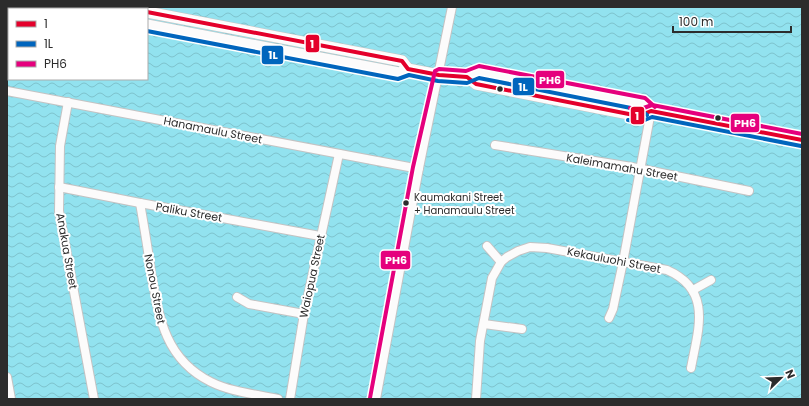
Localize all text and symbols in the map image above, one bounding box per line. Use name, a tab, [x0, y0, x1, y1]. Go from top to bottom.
legend	[8, 8, 148, 80]
scale bar	[673, 8, 791, 34]
text: 100 m	[679, 13, 713, 30]
text: 1	[44, 15, 48, 32]
line badge: 1	[305, 34, 320, 53]
text: 1L	[44, 35, 53, 52]
text: 1	[310, 36, 314, 52]
line badge: 1L	[261, 45, 284, 65]
text: 1L	[268, 47, 278, 63]
text: PH6	[44, 55, 67, 72]
line badge: PH6	[535, 70, 565, 89]
text: PH6	[539, 72, 561, 88]
line badge: 1L	[512, 77, 535, 96]
text: 1L	[518, 79, 528, 95]
unlabelled marker	[495, 84, 505, 94]
line badge: 1	[630, 106, 645, 125]
text: 1	[635, 108, 639, 124]
street label: Hanamaulu Street	[162, 113, 264, 147]
unlabelled marker	[713, 113, 723, 123]
line badge: PH6	[730, 113, 760, 133]
text: PH6	[734, 115, 756, 131]
street label: Kaleimamahu Street	[565, 149, 679, 185]
place label: Kaumakani Street + Hanamaulu Street	[414, 190, 515, 218]
street label: Paliku Street	[155, 198, 223, 226]
marker: Kaumakani Street + Hanamaulu Street	[401, 198, 411, 208]
street label: Anakua Street	[52, 212, 82, 290]
street label: Waiopua Street	[295, 233, 329, 319]
street label: Kekauluohi Street	[566, 243, 662, 277]
line badge: PH6	[380, 250, 411, 270]
text: PH6	[385, 252, 407, 268]
street label: Nonou Street	[140, 253, 170, 325]
north arrow	[761, 358, 801, 398]
text: N	[781, 367, 799, 381]

